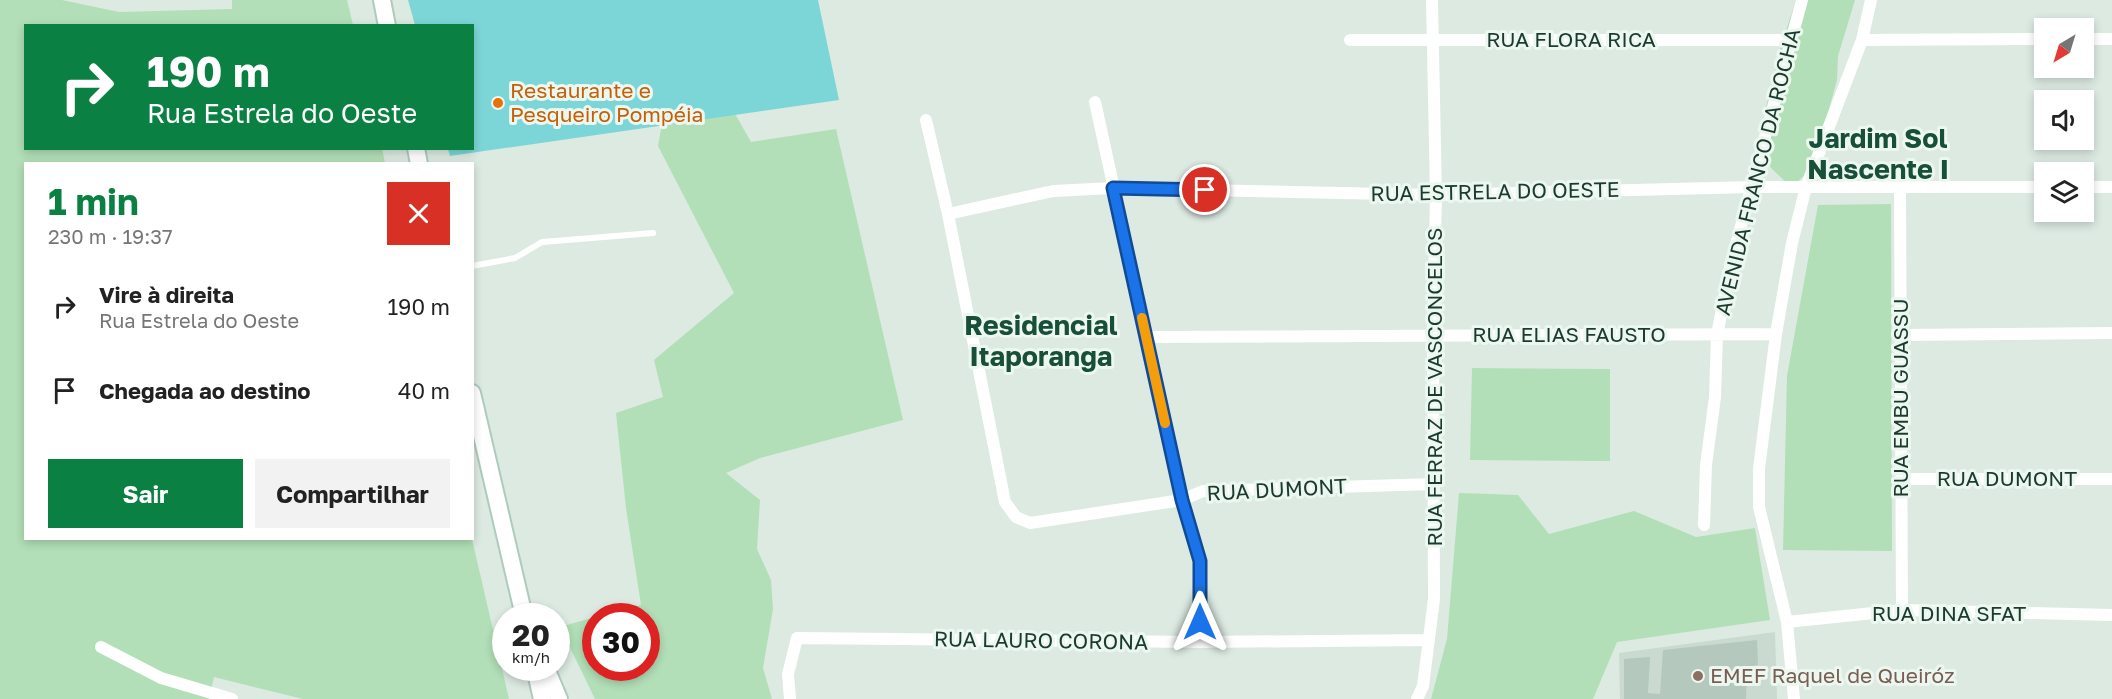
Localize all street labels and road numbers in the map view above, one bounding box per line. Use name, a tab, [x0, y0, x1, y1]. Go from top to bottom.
street label: RUA FLORA RICA	[1486, 26, 1656, 52]
street label: AVENIDA FRANCO DA ROCHA	[1709, 26, 1805, 318]
street label: RUA ESTRELA DO OESTE	[1370, 176, 1620, 206]
street label: RUA FERRAZ DE VASCONCELOS	[1421, 227, 1447, 547]
street label: RUA EMBU GUASSU	[1887, 298, 1913, 498]
street label: RUA ELIAS FAUSTO	[1472, 321, 1666, 347]
street label: RUA DUMONT	[1937, 465, 2077, 491]
street label: RUA DUMONT	[1206, 472, 1348, 506]
street label: RUA DINA SFAT	[1872, 600, 2026, 626]
street label: RUA LAURO CORONA	[934, 625, 1148, 655]

